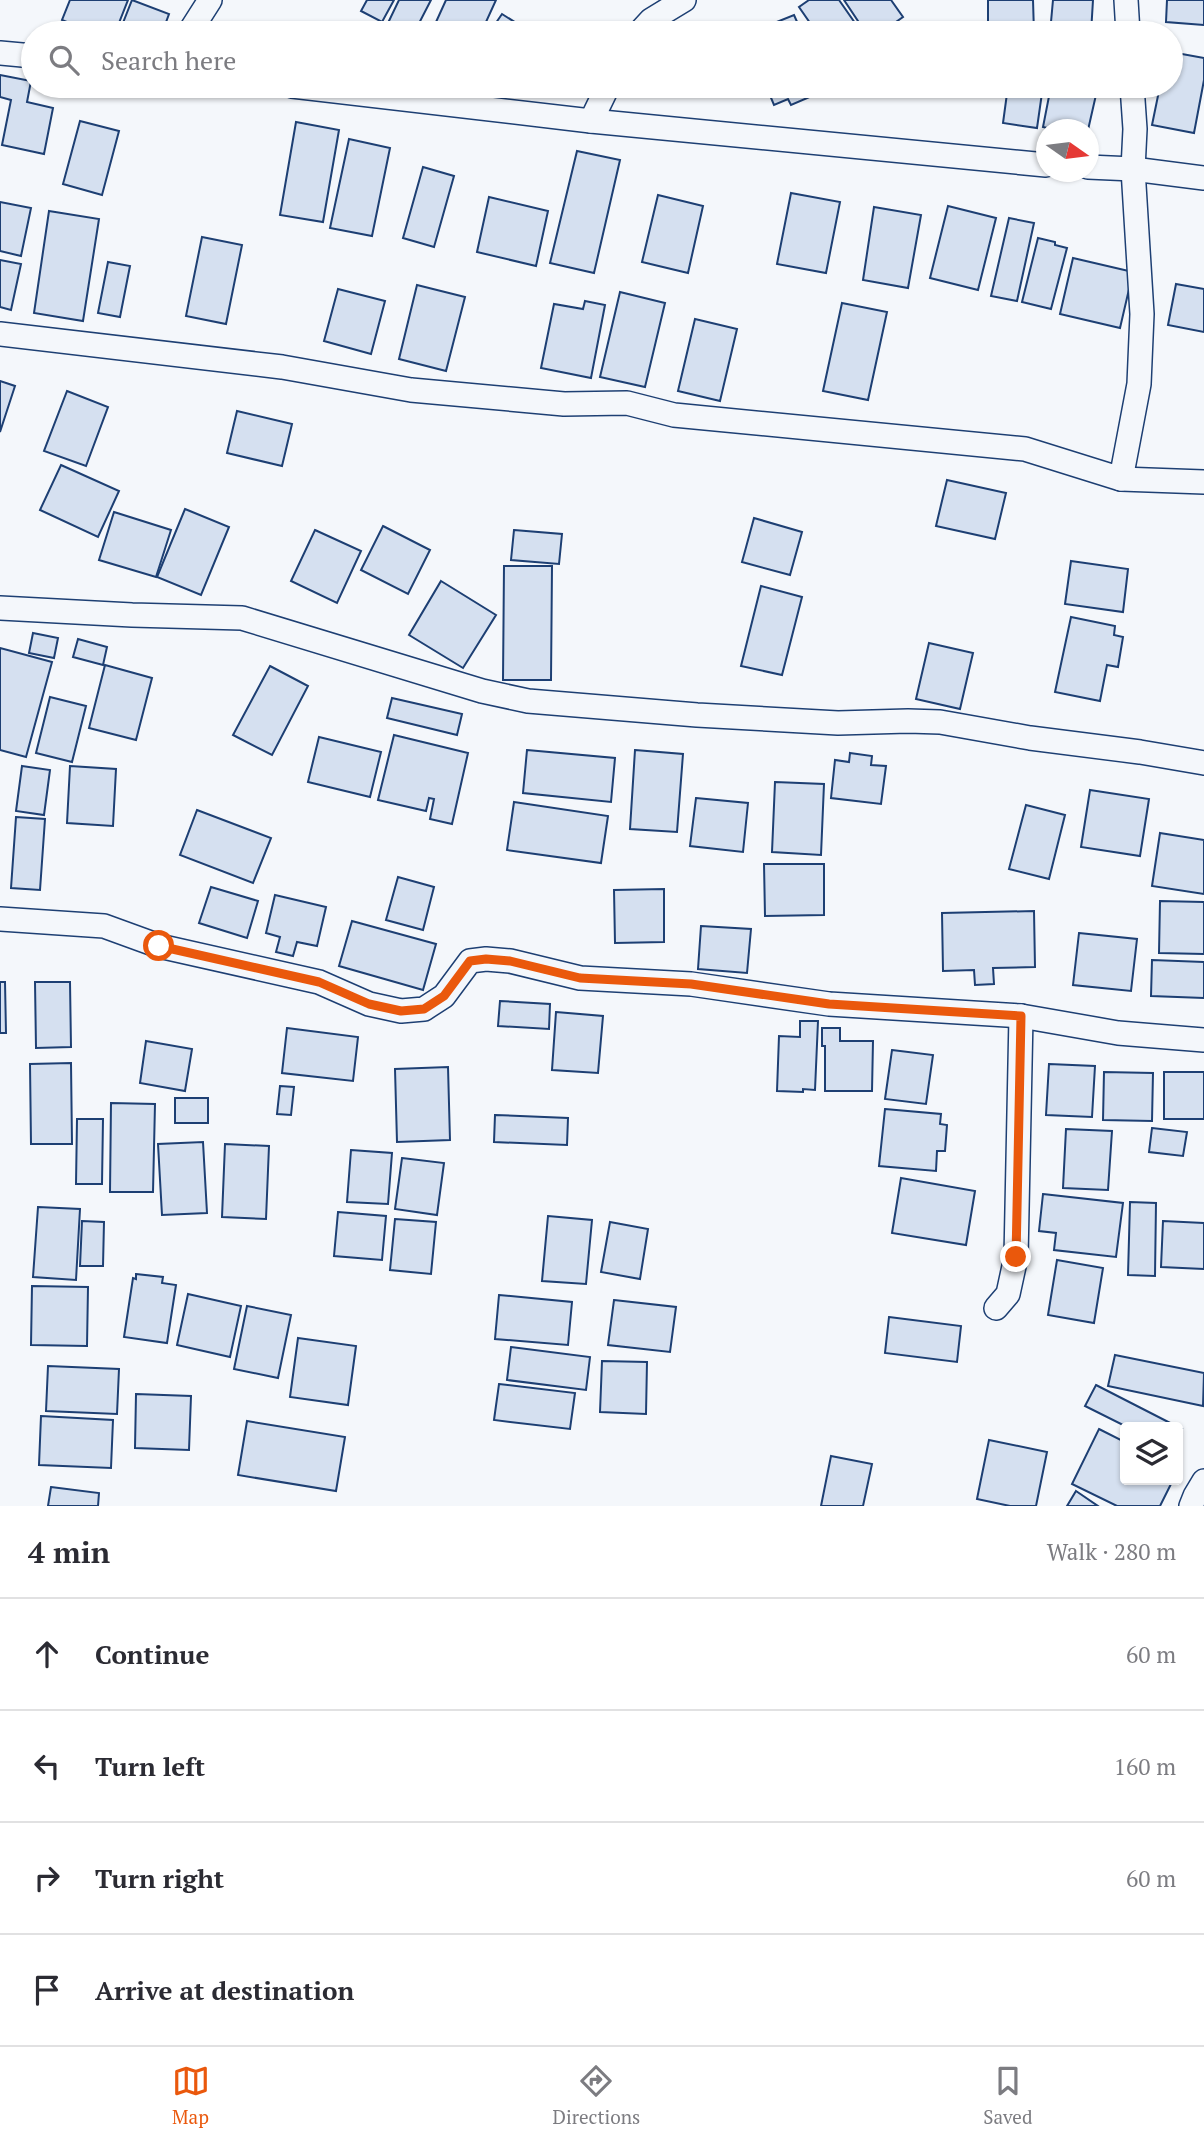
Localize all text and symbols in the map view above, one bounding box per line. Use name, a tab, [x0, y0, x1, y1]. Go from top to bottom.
search box	[21, 21, 1183, 98]
icon: search	[45, 41, 83, 79]
text: Search here	[101, 43, 236, 77]
north arrow	[1036, 119, 1099, 182]
route start	[143, 930, 174, 961]
route end	[1000, 1241, 1031, 1272]
map controls	[1120, 1422, 1183, 1485]
button: layers	[1120, 1422, 1183, 1485]
text: 4 min	[28, 1532, 110, 1572]
text: Walk · 280 m	[1047, 1536, 1176, 1567]
icon: ahead	[28, 1635, 66, 1673]
text: Continue	[95, 1637, 209, 1671]
text: 60 m	[1126, 1639, 1176, 1670]
icon: left	[28, 1747, 66, 1785]
text: Turn left	[95, 1749, 205, 1783]
text: 160 m	[1114, 1751, 1176, 1782]
icon: right	[28, 1859, 66, 1897]
text: Turn right	[95, 1861, 224, 1895]
text: 60 m	[1126, 1863, 1176, 1894]
icon: arrive	[28, 1971, 66, 2009]
text: Arrive at destination	[95, 1973, 354, 2007]
tab: Map	[172, 2062, 210, 2129]
tab: Directions	[553, 2062, 640, 2129]
tab: Saved	[983, 2062, 1032, 2129]

